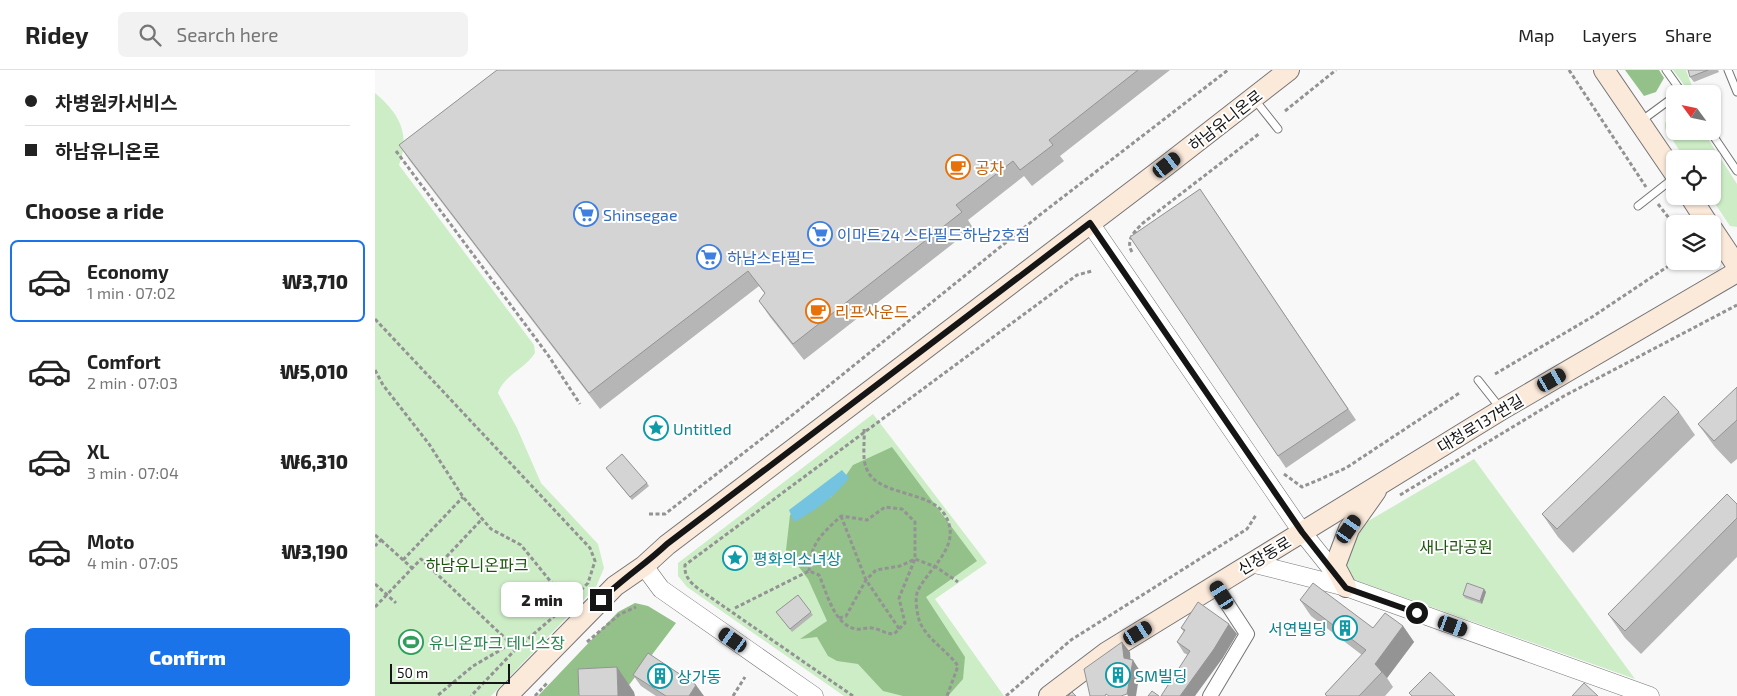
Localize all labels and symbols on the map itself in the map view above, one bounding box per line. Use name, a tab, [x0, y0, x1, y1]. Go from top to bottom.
street label: 하남유니온로	[1184, 85, 1266, 155]
north arrow	[1666, 85, 1721, 140]
car	[1150, 150, 1183, 180]
cafe icon: 공차	[945, 154, 971, 180]
place label: 공차	[975, 158, 1005, 177]
supermarket icon: Shinsegae	[573, 201, 599, 227]
place label: Shinsegae	[603, 205, 677, 224]
supermarket icon: 이마트24 스타필드하남2호점	[807, 221, 833, 247]
place label: 이마트24 스타필드하남2호점	[837, 225, 1030, 244]
supermarket icon: 하남스타필드	[696, 244, 722, 270]
place label: 하남스타필드	[727, 248, 815, 267]
cafe icon: 리프사운드	[805, 298, 831, 324]
place label: 리프사운드	[835, 302, 909, 321]
car	[1535, 366, 1568, 394]
street label: 대청로137번길	[1434, 390, 1526, 456]
place icon: Untitled	[643, 415, 669, 441]
place label: Untitled	[673, 419, 732, 438]
car	[1334, 512, 1363, 546]
street label: 신장동로	[1234, 532, 1294, 578]
park label: 새나라공원	[1419, 537, 1493, 556]
place icon: 평화의소녀상	[722, 545, 748, 571]
place label: 평화의소녀상	[753, 549, 842, 568]
park label: 하남유니온파크	[425, 555, 529, 574]
car	[1207, 578, 1236, 612]
callout: 2 min	[501, 582, 583, 618]
route end	[590, 589, 612, 611]
route start	[1406, 602, 1428, 624]
car	[1436, 614, 1469, 638]
building icon: 서연빌딩	[1332, 615, 1358, 641]
car	[1121, 619, 1154, 647]
place label: 서연빌딩	[1268, 619, 1327, 638]
car	[716, 625, 749, 655]
sports icon: 유니온파크 테니스장	[398, 629, 424, 655]
place label: 유니온파크 테니스장	[429, 633, 565, 652]
scale bar	[390, 661, 510, 684]
building icon: SM빌딩	[1105, 662, 1131, 688]
building icon: 상가동	[647, 663, 673, 689]
place label: SM빌딩	[1135, 666, 1187, 685]
place label: 상가동	[677, 667, 721, 686]

